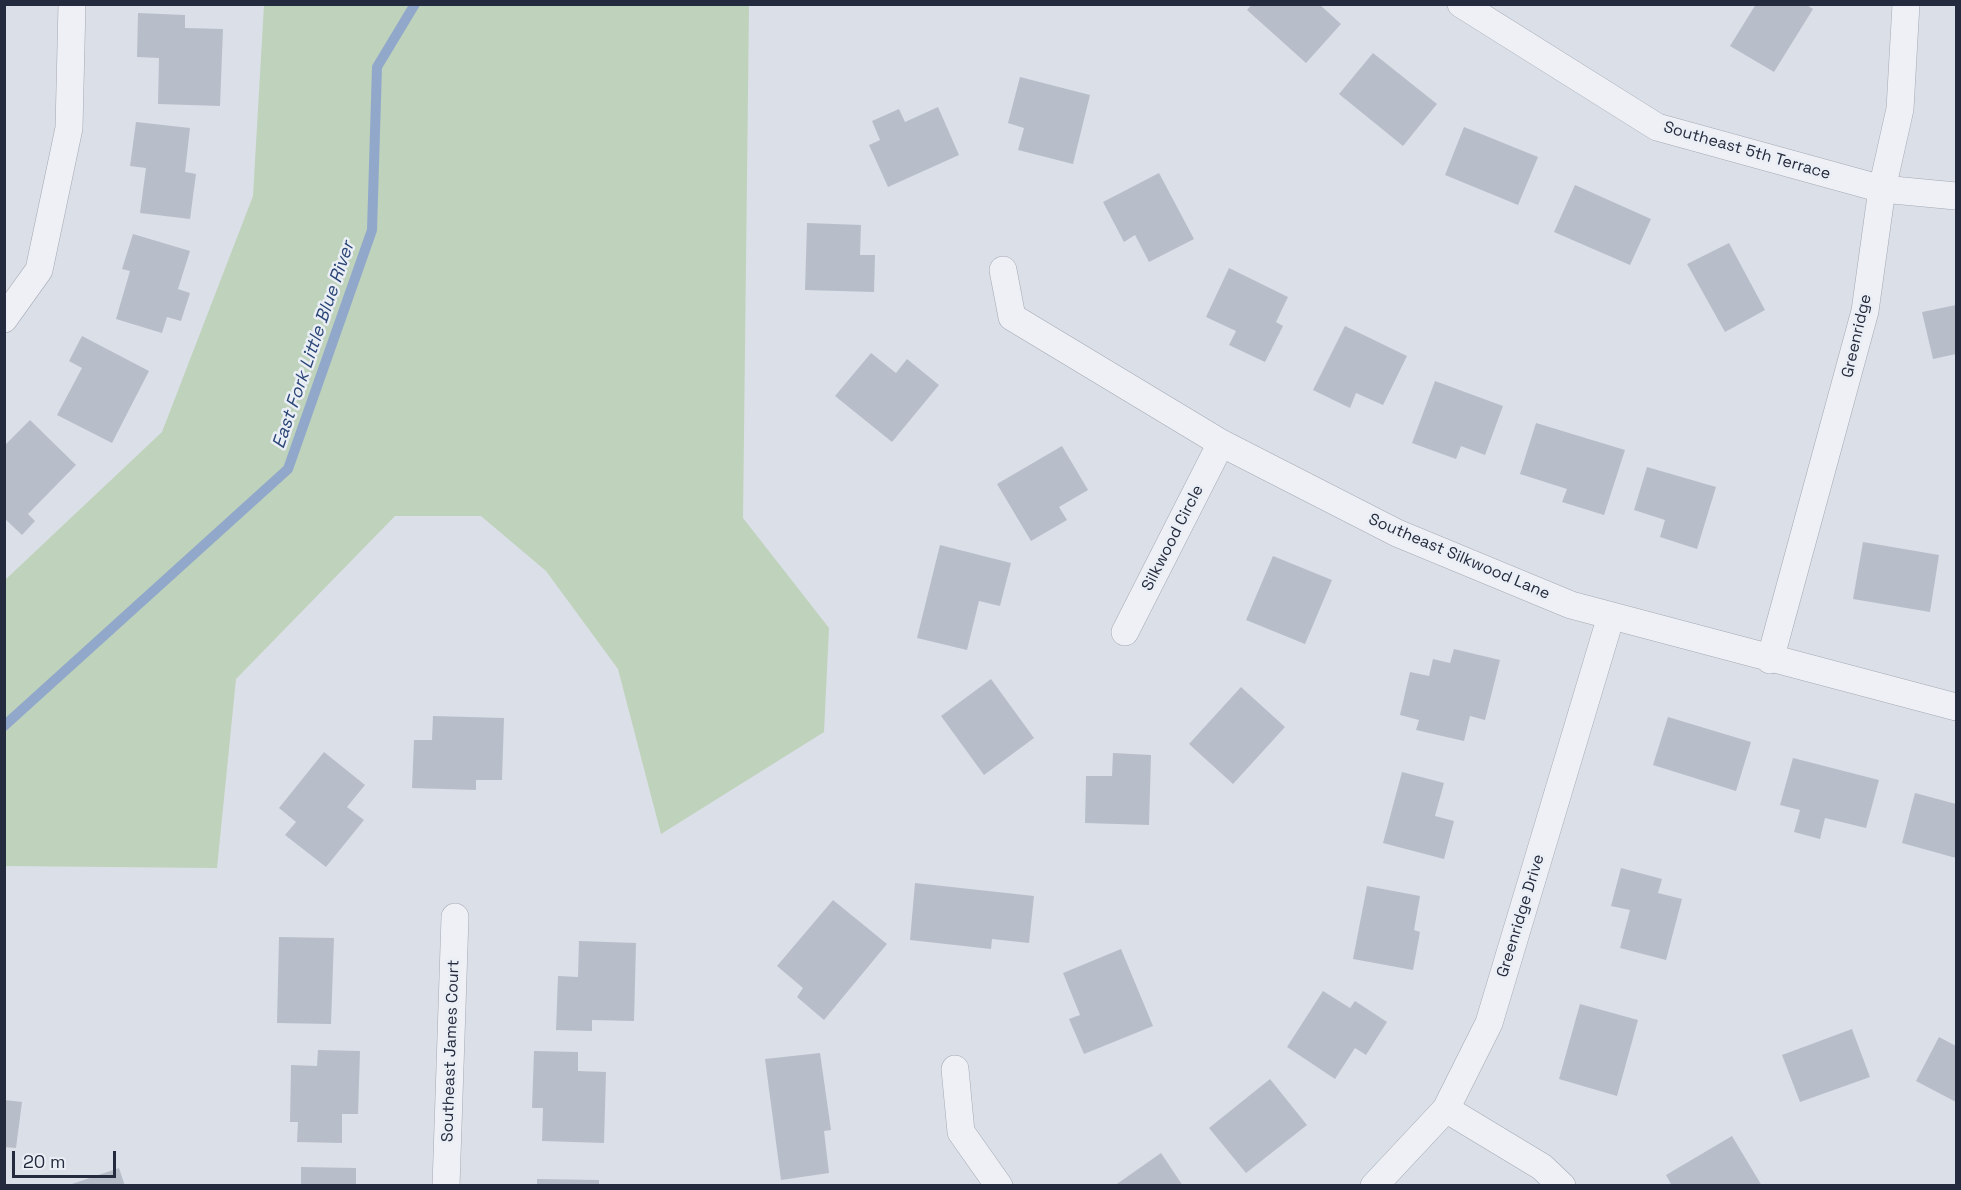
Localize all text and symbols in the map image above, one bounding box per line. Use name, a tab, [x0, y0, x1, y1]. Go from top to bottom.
street label: Southeast 5th Terrace	[1661, 118, 1833, 184]
water label: East Fork Little Blue River	[268, 239, 360, 451]
street label: Greenridge	[1838, 292, 1876, 380]
street label: Silkwood Circle	[1138, 482, 1208, 594]
street label: Southeast Silkwood Lane	[1365, 510, 1553, 604]
street label: Greenridge Drive	[1493, 852, 1549, 980]
street label: Southeast James Court	[438, 960, 464, 1142]
scale bar	[15, 1139, 118, 1177]
text: 20 m	[23, 1150, 66, 1173]

